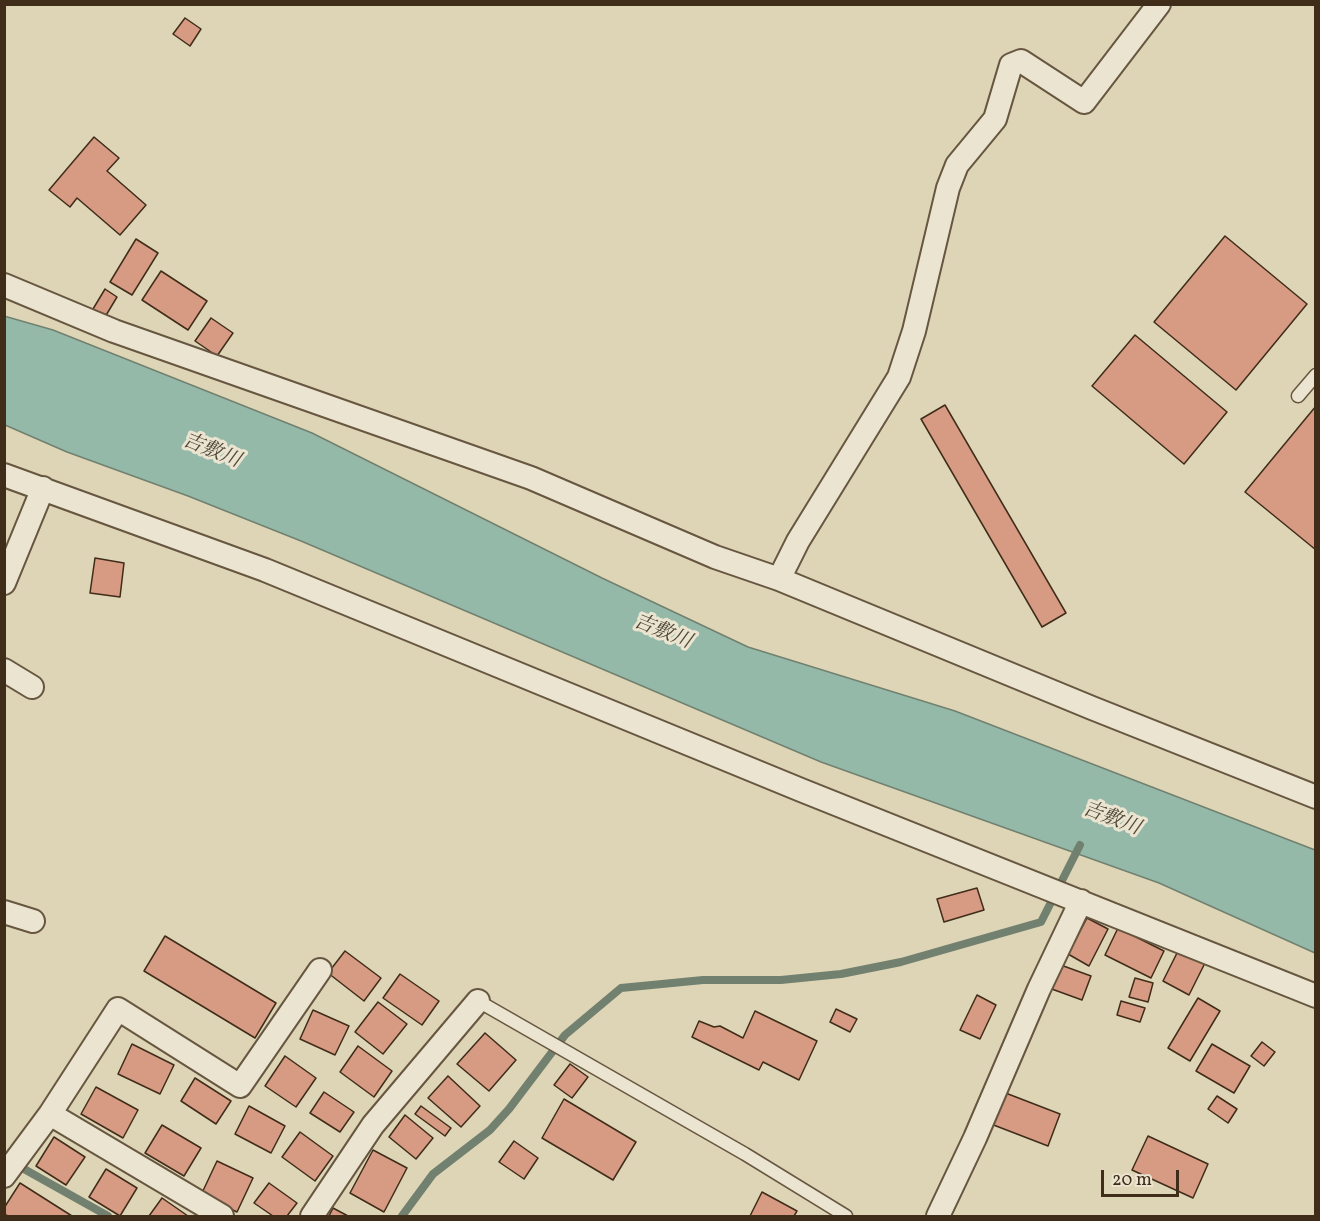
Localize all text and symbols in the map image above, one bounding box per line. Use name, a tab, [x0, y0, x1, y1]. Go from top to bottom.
water label: 吉敷川	[179, 430, 243, 474]
water label: 吉敷川	[630, 611, 694, 655]
water label: 吉敷川	[1079, 798, 1143, 842]
scale bar	[1104, 1158, 1182, 1196]
text: 20 m	[1112, 1168, 1152, 1193]

